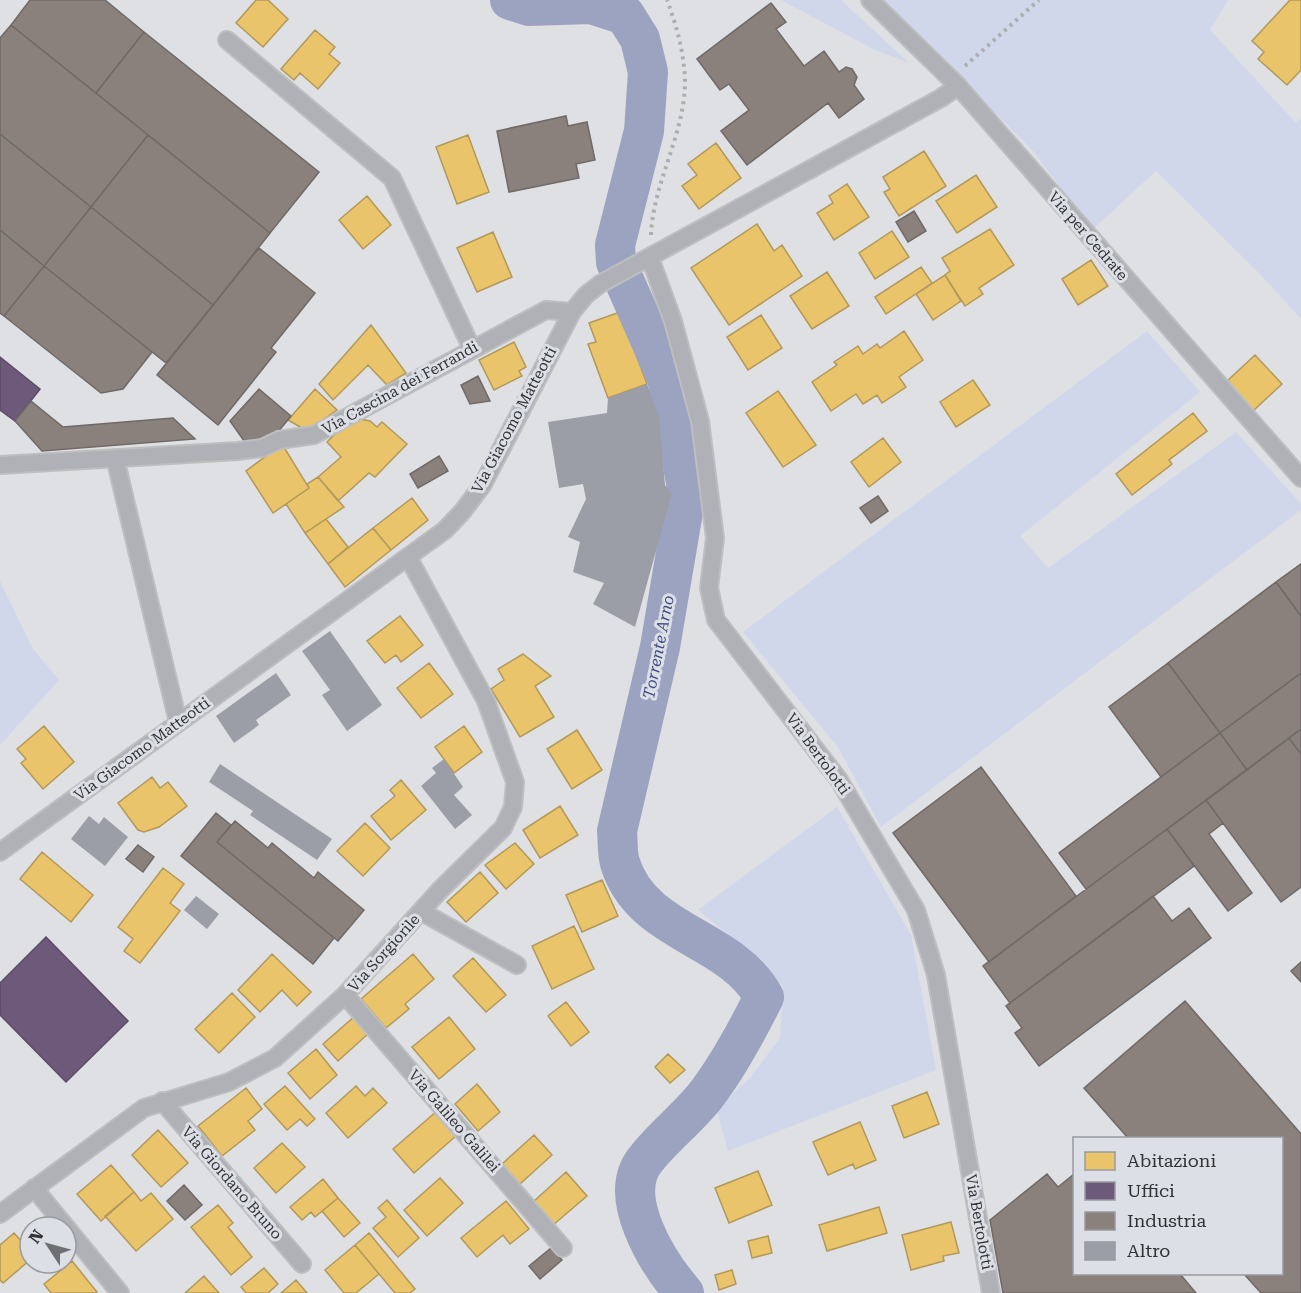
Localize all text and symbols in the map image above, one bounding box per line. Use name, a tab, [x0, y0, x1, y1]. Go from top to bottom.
street label: Via per Cedrate	[1045, 188, 1131, 284]
street label: Via Cascina dei Ferrandi	[319, 338, 481, 438]
street label: Via Giacomo Matteotti	[468, 344, 560, 496]
water label: Torrente Arno	[639, 594, 678, 701]
street label: Via Giacomo Matteotti	[71, 694, 213, 804]
street label: Via Bertolotti	[782, 710, 854, 799]
street label: Via Sorgiorile	[344, 910, 424, 996]
street label: Via Galileo Galilei	[405, 1066, 503, 1176]
street label: Via Giordano Bruno	[178, 1123, 286, 1243]
legend	[1073, 1137, 1283, 1275]
text: Abitazioni	[1127, 1150, 1216, 1171]
street label: Via Bertolotti	[962, 1173, 996, 1271]
text: Uffici	[1127, 1180, 1175, 1201]
text: Industria	[1127, 1210, 1207, 1231]
north arrow	[18, 1215, 78, 1275]
text: N	[25, 1226, 48, 1247]
text: Altro	[1127, 1240, 1170, 1261]

